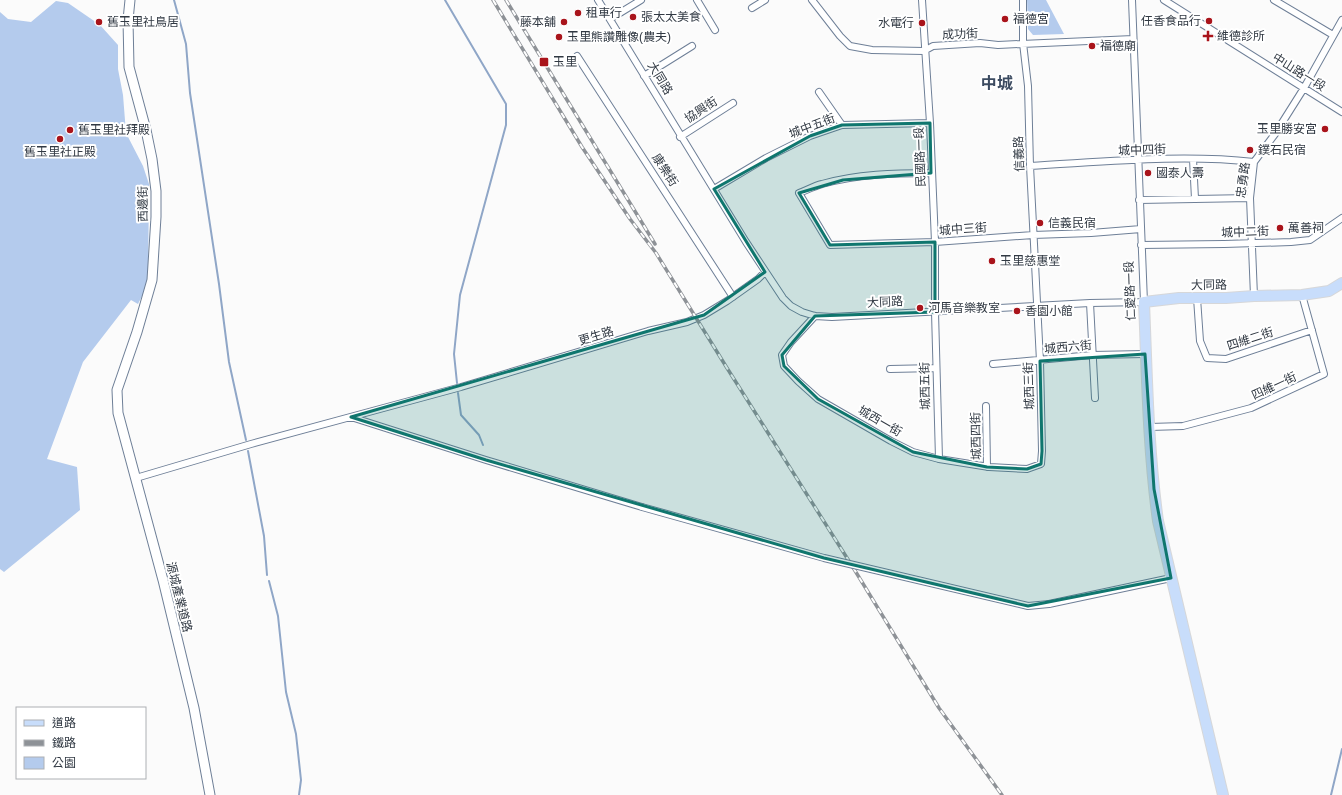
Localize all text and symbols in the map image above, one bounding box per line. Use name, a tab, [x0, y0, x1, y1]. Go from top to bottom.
place label: 租車行	[586, 6, 622, 20]
marker: 租車行	[573, 8, 583, 18]
place label: 張太太美食	[641, 10, 701, 24]
marker: 張太太美食	[628, 12, 638, 22]
place label: 福德宮	[1013, 12, 1049, 26]
marker: 福德宮	[1000, 14, 1010, 24]
place label: 任香食品行	[1141, 14, 1201, 28]
place label: 舊玉里社鳥居	[107, 15, 179, 29]
place label: 藤本舖	[520, 15, 556, 29]
place label: 水電行	[878, 16, 914, 30]
marker: 任香食品行	[1204, 16, 1214, 26]
marker: 舊玉里社鳥居	[94, 17, 104, 27]
marker: 藤本舖	[559, 17, 569, 27]
marker: 水電行	[917, 18, 927, 28]
street label: 成功街	[942, 26, 978, 42]
place label: 維德診所	[1217, 29, 1265, 43]
place label: 玉里熊讚雕像(農夫)	[567, 30, 671, 44]
marker: 維德診所	[1202, 30, 1214, 42]
marker: 玉里熊讚雕像(農夫)	[554, 32, 564, 42]
place label: 福德廟	[1100, 39, 1136, 53]
marker: 福德廟	[1087, 41, 1097, 51]
street label: 中山路一段	[1270, 50, 1328, 94]
place label: 玉里	[553, 55, 577, 69]
marker: 玉里	[538, 56, 550, 68]
street label: 大同路	[645, 59, 675, 97]
district label: 中城	[981, 74, 1013, 92]
street label: 協興街	[682, 94, 720, 126]
street label: 城中五街	[787, 111, 837, 141]
place label: 玉里勝安宮	[1257, 122, 1317, 136]
place label: 舊玉里社拜殿	[78, 123, 150, 137]
marker: 玉里勝安宮	[1320, 124, 1330, 134]
marker: 舊玉里社拜殿	[65, 125, 75, 135]
street label: 民國路一段	[912, 127, 928, 187]
marker: 舊玉里社正殿	[55, 134, 65, 144]
street label: 信義路	[1011, 136, 1027, 172]
street label: 城中四街	[1118, 142, 1166, 158]
place label: 鏷石民宿	[1258, 143, 1306, 157]
place label: 舊玉里社正殿	[24, 145, 96, 159]
marker: 鏷石民宿	[1245, 145, 1255, 155]
street label: 康樂街	[649, 151, 681, 189]
street label: 忠勇路	[1234, 161, 1252, 199]
place label: 國泰人壽	[1156, 166, 1204, 180]
marker: 國泰人壽	[1143, 168, 1153, 178]
street label: 西邊街	[136, 186, 150, 222]
place label: 信義民宿	[1048, 216, 1096, 230]
marker: 信義民宿	[1035, 218, 1045, 228]
street label: 城中三街	[939, 220, 987, 238]
place label: 萬善祠	[1288, 221, 1324, 235]
marker: 萬善祠	[1275, 223, 1285, 233]
street label: 城中二街	[1221, 224, 1269, 240]
place label: 玉里慈惠堂	[1000, 254, 1060, 268]
marker: 玉里慈惠堂	[987, 256, 997, 266]
street label: 仁愛路一段	[1122, 261, 1138, 321]
street label: 大同路	[1191, 278, 1227, 292]
street label: 大同路	[867, 294, 903, 310]
place label: 河馬音樂教室	[928, 301, 1000, 315]
marker: 河馬音樂教室	[915, 303, 925, 313]
place label: 香園小館	[1025, 304, 1073, 318]
marker: 香園小館	[1012, 306, 1022, 316]
street label: 更生路	[577, 324, 615, 348]
street label: 四維二街	[1225, 325, 1275, 353]
street label: 城西六街	[1043, 338, 1093, 356]
street label: 城西五街	[918, 362, 932, 410]
street label: 城西三街	[1021, 362, 1037, 410]
street label: 四維一街	[1249, 370, 1299, 402]
street label: 城西一街	[856, 403, 904, 439]
street label: 城西四街	[969, 412, 983, 460]
street label: 源城產業道路	[163, 560, 195, 634]
legend	[16, 707, 146, 779]
text: 道路	[52, 716, 76, 730]
text: 鐵路	[52, 736, 76, 750]
text: 公園	[52, 756, 76, 770]

